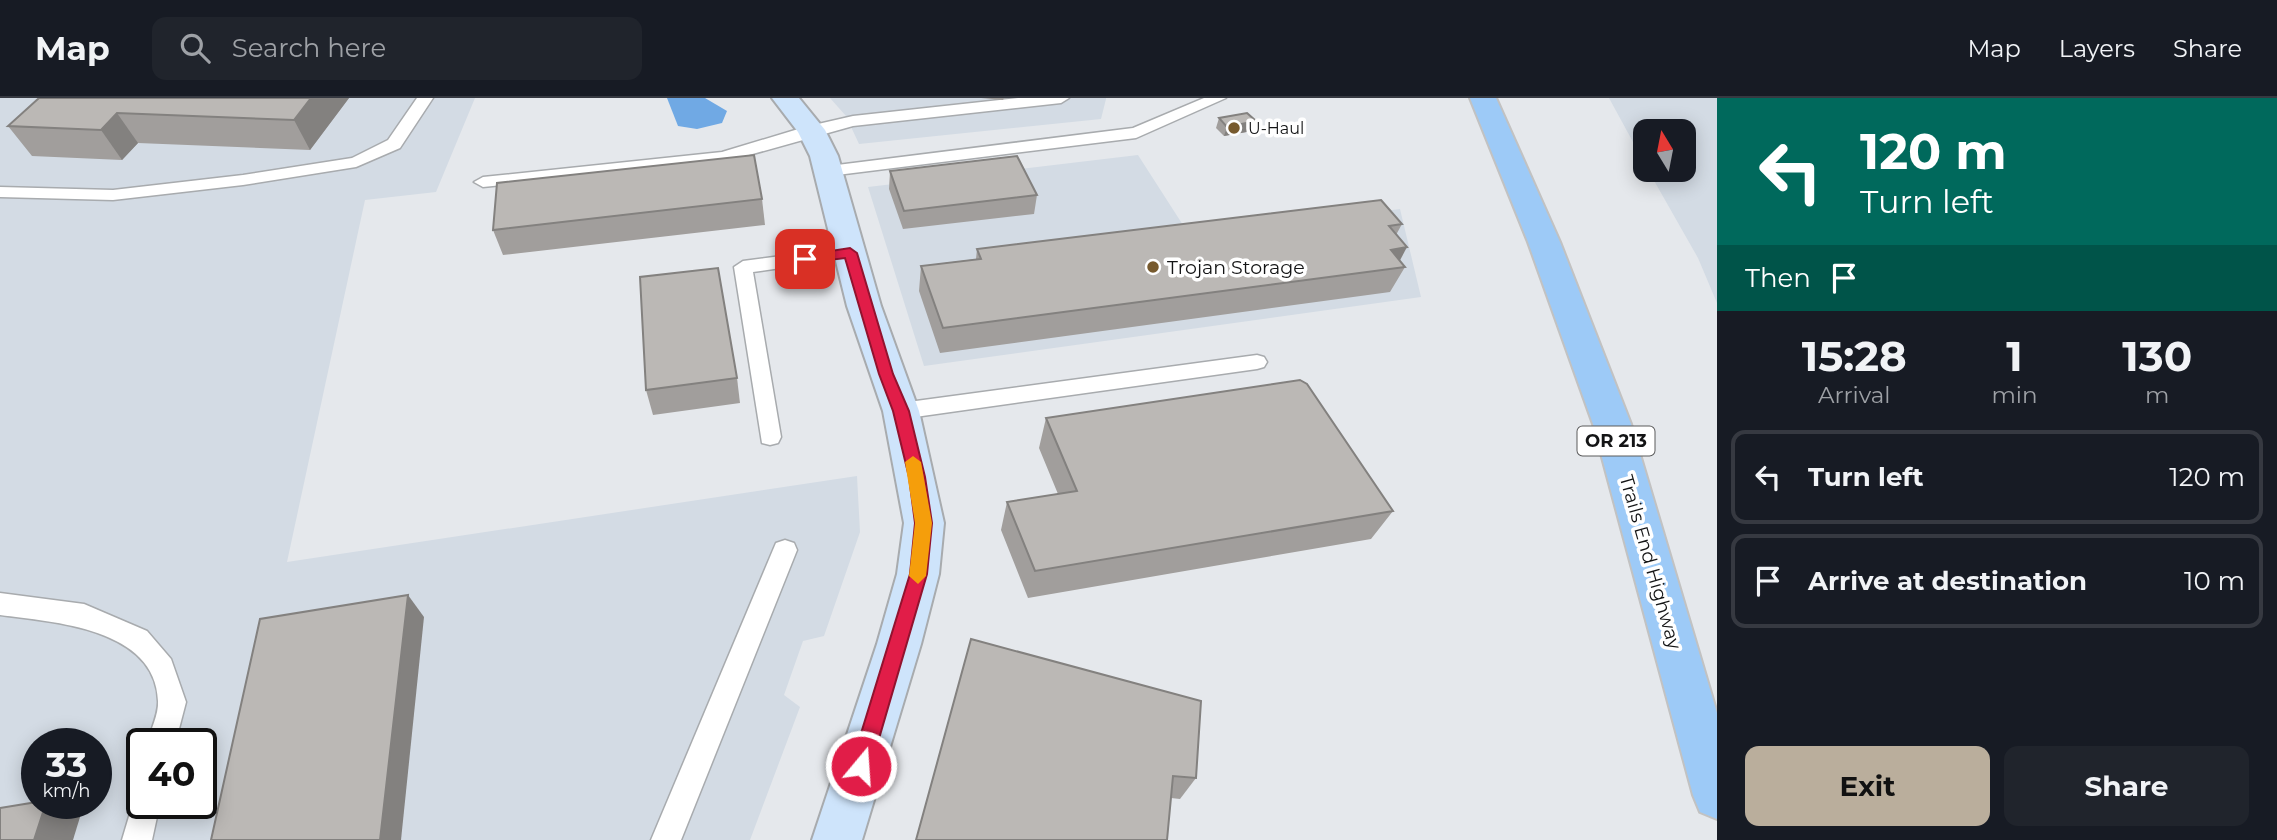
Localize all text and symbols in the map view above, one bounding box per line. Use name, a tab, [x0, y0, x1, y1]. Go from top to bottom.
search box	[152, 17, 642, 80]
text: Map	[35, 28, 110, 68]
icon: search	[176, 29, 214, 67]
text: Search here	[232, 32, 386, 64]
text: Map	[1967, 34, 2021, 63]
text: Layers	[2059, 34, 2135, 63]
text: Share	[2173, 34, 2242, 63]
place label: U-Haul	[1248, 119, 1304, 138]
north arrow	[1633, 119, 1696, 182]
map controls	[1633, 119, 1696, 182]
marker: U-Haul	[1226, 120, 1242, 136]
text: 120 m	[1860, 122, 2007, 181]
icon: left	[1745, 126, 1836, 217]
text: Turn left	[1860, 182, 1994, 221]
pin	[775, 229, 835, 289]
icon: arrive	[786, 240, 824, 278]
place label: Trojan Storage	[1167, 256, 1305, 279]
marker: Trojan Storage	[1145, 259, 1161, 275]
icon: arrive	[1825, 259, 1863, 297]
text: Then	[1745, 262, 1811, 294]
text: 15:28	[1802, 330, 1907, 382]
text: 1	[2006, 330, 2023, 382]
text: 130	[2122, 330, 2192, 382]
text: Arrival	[1818, 381, 1891, 409]
text: min	[1991, 381, 2038, 409]
text: m	[2145, 381, 2169, 409]
road number: OR 213	[1578, 426, 1654, 456]
icon: left	[1749, 458, 1787, 496]
text: Turn left	[1808, 461, 1924, 493]
text: 120 m	[2169, 461, 2245, 493]
street label: Trails End Highway	[1615, 472, 1687, 653]
icon: arrive	[1749, 562, 1787, 600]
text: Arrive at destination	[1808, 565, 2087, 597]
text: 10 m	[2184, 565, 2245, 597]
speed limit sign: 40	[126, 728, 217, 819]
position arrow	[824, 729, 898, 803]
text: 33	[46, 743, 87, 786]
button: Exit	[1745, 746, 1990, 826]
button: Share	[2004, 746, 2249, 826]
text: km/h	[42, 780, 91, 802]

